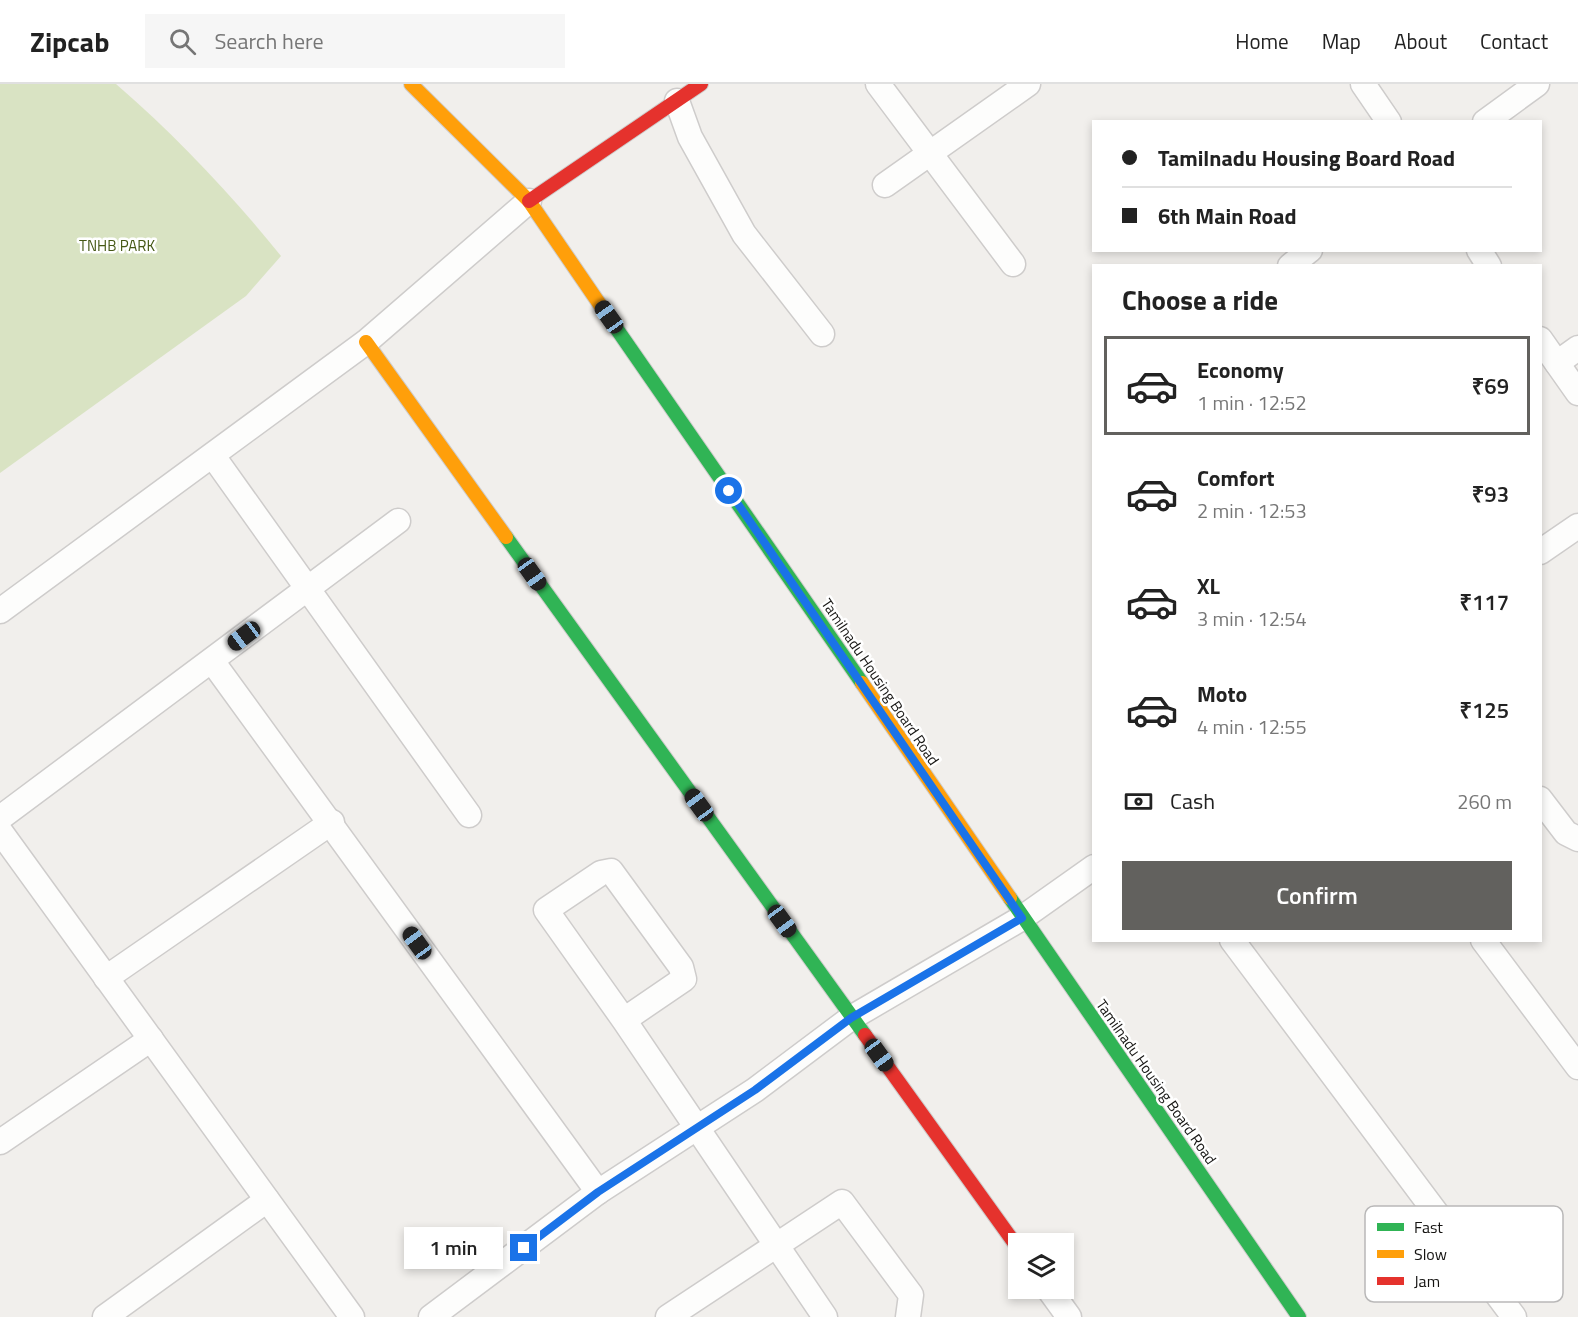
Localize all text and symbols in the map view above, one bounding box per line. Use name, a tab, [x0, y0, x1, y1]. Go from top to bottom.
search box	[145, 14, 565, 68]
text: Zipcab	[30, 20, 109, 63]
text: Search here	[214, 24, 324, 58]
icon: search	[166, 25, 199, 58]
text: Home	[1235, 25, 1289, 57]
text: Map	[1322, 25, 1361, 57]
text: About	[1394, 25, 1447, 57]
text: Contact	[1480, 25, 1548, 57]
text: Tamilnadu Housing Board Road	[1158, 141, 1455, 175]
text: 6th Main Road	[1158, 199, 1297, 233]
park label: TNHB PARK	[79, 234, 155, 257]
text: Choose a ride	[1122, 279, 1278, 320]
car	[591, 297, 627, 337]
text: Economy	[1197, 353, 1284, 387]
icon: car	[1125, 359, 1179, 413]
text: ₹69	[1472, 369, 1509, 403]
text: 1 min · 12:52	[1197, 387, 1307, 418]
text: Comfort	[1197, 461, 1275, 495]
icon: car	[1125, 467, 1179, 521]
route start	[715, 477, 742, 504]
text: ₹93	[1472, 477, 1509, 511]
text: 2 min · 12:53	[1197, 495, 1307, 526]
car	[514, 554, 550, 594]
text: XL	[1197, 569, 1220, 603]
icon: car	[1125, 575, 1179, 629]
text: ₹117	[1459, 585, 1509, 619]
street label: Tamilnadu Housing Board Road	[816, 594, 945, 770]
text: 3 min · 12:54	[1197, 603, 1307, 634]
car	[224, 618, 264, 654]
text: Moto	[1197, 677, 1247, 711]
icon: car	[1125, 683, 1179, 737]
text: ₹125	[1459, 693, 1509, 727]
text: 4 min · 12:55	[1197, 711, 1307, 742]
text: Cash	[1170, 784, 1215, 818]
car	[681, 785, 717, 825]
icon: cash	[1122, 785, 1155, 818]
text: 260 m	[1457, 786, 1512, 817]
button: Confirm	[1122, 861, 1512, 930]
car	[764, 901, 800, 941]
car	[399, 923, 435, 963]
street label: Tamilnadu Housing Board Road	[1091, 995, 1222, 1169]
car	[861, 1035, 897, 1075]
legend	[1365, 1206, 1563, 1302]
text: Fast	[1414, 1215, 1443, 1239]
callout: 1 min	[404, 1227, 503, 1269]
text: 1 min	[429, 1232, 478, 1263]
map controls	[1008, 1233, 1074, 1299]
button: layers	[1008, 1233, 1074, 1299]
route end	[510, 1234, 537, 1261]
text: Slow	[1414, 1242, 1447, 1266]
text: Jam	[1414, 1269, 1440, 1293]

